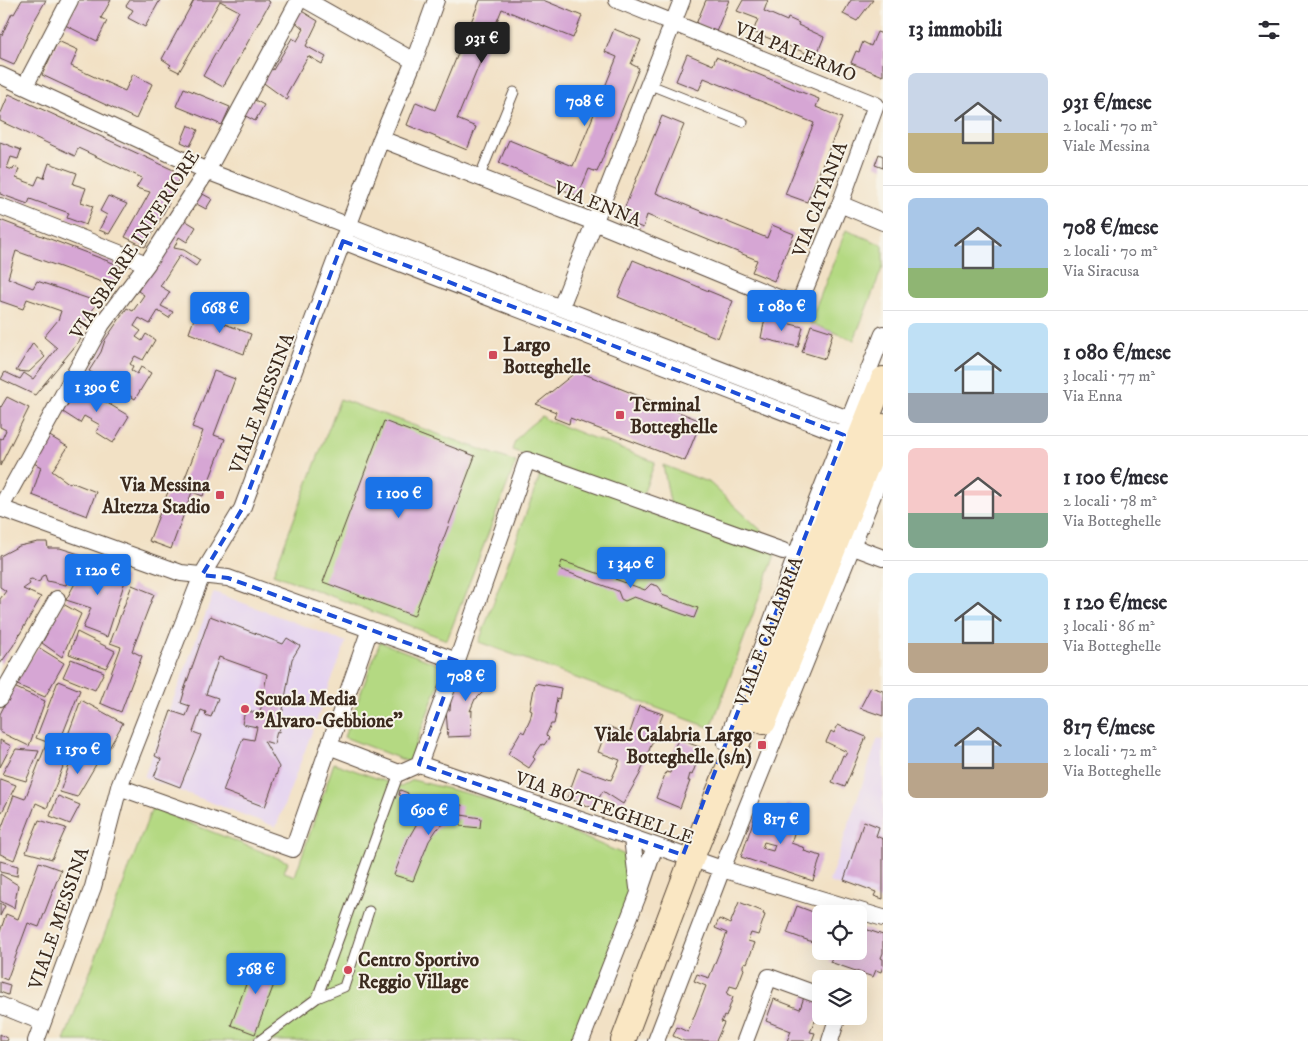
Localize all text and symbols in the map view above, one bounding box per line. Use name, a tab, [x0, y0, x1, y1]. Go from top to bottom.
icon: filters	[1255, 16, 1283, 44]
street label: VIA PALERMO	[730, 17, 860, 87]
text: 13 immobili	[908, 17, 1002, 43]
pin: 931 €	[447, 22, 517, 64]
text: 931 €	[466, 28, 498, 48]
pin: 708 €	[550, 84, 620, 127]
text: 931 €/mese	[1063, 90, 1152, 116]
text: 708 €	[566, 91, 604, 111]
icon: home	[948, 93, 1008, 153]
text: 2 locali · 70 m²	[1063, 116, 1157, 136]
text: Viale Messina	[1063, 136, 1150, 156]
street label: VIA CATANIA	[787, 138, 853, 261]
street label: VIA SBARRE INFERIORE	[65, 146, 205, 345]
street label: VIA ENNA	[549, 176, 645, 233]
text: 708 €/mese	[1063, 215, 1159, 241]
icon: home	[948, 218, 1008, 278]
text: 2 locali · 70 m²	[1063, 241, 1157, 261]
text: Via Siracusa	[1063, 261, 1139, 281]
pin: 1 080 €	[736, 290, 828, 332]
pin: 668 €	[185, 292, 255, 334]
text: 1 080 €	[758, 296, 806, 316]
text: 668 €	[201, 298, 239, 318]
street label: VIALE MESSINA	[225, 329, 300, 478]
place label: Largo Botteghelle	[503, 334, 591, 379]
text: 1 080 €/mese	[1063, 340, 1171, 366]
icon: home	[948, 343, 1008, 403]
marker: Largo Botteghelle	[487, 349, 499, 361]
text: 3 locali · 77 m²	[1063, 366, 1155, 386]
pin: 1 390 €	[51, 370, 143, 413]
text: 1 390 €	[75, 377, 119, 397]
text: Via Enna	[1063, 386, 1122, 406]
place label: Terminal Botteghelle	[629, 394, 718, 439]
marker: Terminal Botteghelle	[614, 409, 626, 421]
text: 1 100 €/mese	[1063, 465, 1168, 491]
icon: home	[948, 468, 1008, 528]
place label: Via Messina Altezza Stadio	[101, 474, 211, 519]
pin: 1 100 €	[353, 476, 445, 519]
text: 1 100 €	[376, 483, 422, 503]
marker: Via Messina Altezza Stadio	[214, 489, 226, 501]
text: 2 locali · 78 m²	[1063, 491, 1157, 511]
text: Via Botteghelle	[1063, 511, 1161, 531]
pin: 1 340 €	[585, 546, 677, 589]
text: 1 340 €	[608, 553, 654, 573]
street label: VIALE CALABRIA	[730, 553, 809, 711]
pin: 1 120 €	[52, 554, 144, 596]
text: 1 120 €	[76, 560, 120, 580]
text: 1 120 €/mese	[1063, 590, 1167, 616]
icon: home	[948, 593, 1008, 653]
text: 3 locali · 86 m²	[1063, 616, 1155, 636]
text: Via Botteghelle	[1063, 636, 1161, 656]
pin: 708 €	[431, 660, 501, 702]
text: 708 €	[447, 666, 485, 686]
place label: Scuola Media "Alvaro-Gebbione"	[255, 688, 403, 733]
marker: Scuola Media "Alvaro-Gebbione"	[239, 703, 251, 715]
text: 817 €/mese	[1063, 715, 1155, 741]
icon: home	[948, 718, 1008, 778]
place label: Viale Calabria Largo Botteghelle (s/n)	[594, 724, 752, 769]
pin: 1 150 €	[32, 732, 124, 775]
text: 1 150 €	[56, 739, 100, 759]
marker: Viale Calabria Largo Botteghelle (s/n)	[756, 739, 768, 751]
text: 2 locali · 72 m²	[1063, 741, 1157, 761]
text: Via Botteghelle	[1063, 761, 1161, 781]
street label: VIA BOTTEGHELLE	[511, 767, 697, 850]
pin: 690 €	[394, 794, 464, 836]
text: 690 €	[410, 800, 448, 820]
pin: 817 €	[746, 802, 816, 845]
text: 817 €	[763, 809, 799, 829]
street label: VIALE MESSINA	[24, 843, 95, 994]
map controls	[812, 905, 867, 1025]
button: locate	[812, 905, 867, 960]
place label: Centro Sportivo Reggio Village	[358, 949, 479, 994]
pin: 568 €	[221, 952, 291, 995]
text: 568 €	[237, 959, 275, 979]
marker: Centro Sportivo Reggio Village	[342, 964, 354, 976]
button: layers	[812, 970, 867, 1025]

